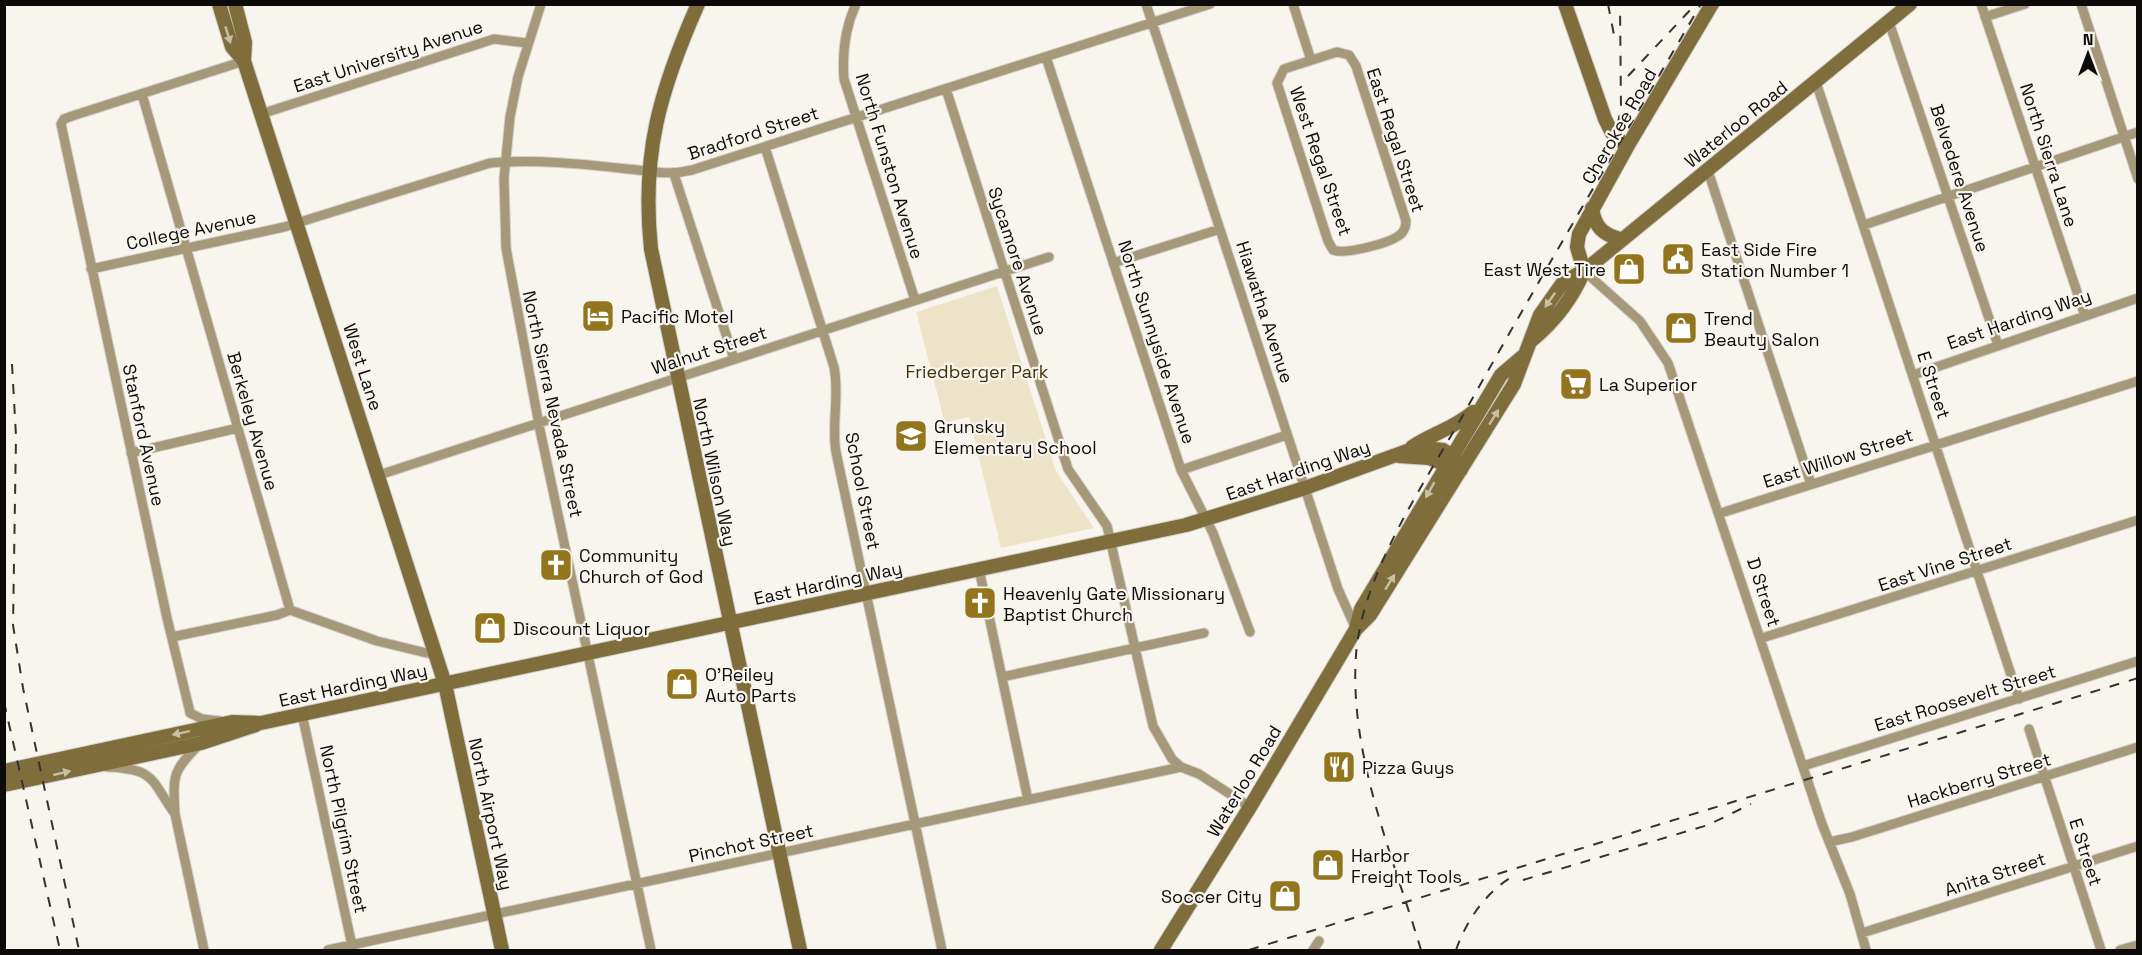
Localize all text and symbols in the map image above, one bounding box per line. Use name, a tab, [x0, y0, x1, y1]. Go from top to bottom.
street label: East University Avenue	[290, 15, 486, 97]
north arrow	[2058, 24, 2118, 84]
one-way arrow	[224, 26, 233, 44]
text: N	[2083, 29, 2093, 50]
street label: Cherokee Road	[1576, 64, 1662, 188]
street label: East Regal Street	[1362, 65, 1430, 215]
street label: North Funston Avenue	[851, 70, 929, 262]
street label: Waterloo Road	[1680, 75, 1792, 173]
street label: North Sierra Lane	[2015, 80, 2083, 230]
street label: West Regal Street	[1285, 83, 1357, 239]
street label: Bradford Street	[685, 101, 821, 165]
street label: Belvedere Avenue	[1925, 101, 1995, 255]
street label: Sycamore Avenue	[983, 184, 1053, 338]
street label: College Avenue	[124, 205, 258, 255]
street label: North Sunnyside Avenue	[1113, 237, 1201, 447]
street label: Hiawatha Avenue	[1231, 238, 1299, 386]
place label: East Side Fire Station Number 1	[1701, 238, 1849, 282]
public building icon: East Side Fire Station Number 1	[1660, 241, 1696, 277]
shop icon: East West Tire	[1611, 251, 1647, 287]
place label: East West Tire	[1484, 258, 1606, 281]
street label: East Harding Way	[1944, 284, 2094, 354]
street label: North Sierra Nevada Street	[518, 288, 588, 520]
one-way arrow	[1545, 292, 1557, 307]
hotel icon: Pacific Motel	[580, 298, 616, 334]
place label: Pacific Motel	[621, 305, 734, 328]
place label: Trend Beauty Salon	[1704, 307, 1820, 351]
shop icon: Trend Beauty Salon	[1663, 310, 1699, 346]
street label: West Lane	[338, 321, 388, 413]
street label: Walnut Street	[648, 321, 770, 379]
street label: E Street	[1912, 348, 1956, 422]
street label: Berkeley Avenue	[222, 349, 284, 493]
park label: Friedberger Park	[906, 360, 1049, 383]
street label: Stanford Avenue	[118, 362, 170, 508]
supermarket icon: La Superior	[1558, 366, 1594, 402]
place label: La Superior	[1599, 373, 1697, 396]
street label: North Wilson Way	[688, 396, 742, 548]
one-way arrow	[1489, 409, 1500, 425]
place label: Grunsky Elementary School	[934, 415, 1097, 459]
school or university icon: Grunsky Elementary School	[893, 418, 929, 454]
street label: East Willow Street	[1760, 423, 1916, 493]
street label: School Street	[840, 430, 886, 552]
street label: East Harding Way	[1223, 435, 1373, 505]
one-way arrow	[1425, 482, 1435, 499]
street label: East Vine Street	[1875, 532, 2015, 596]
place label: Community Church of God	[579, 544, 703, 588]
church icon: Community Church of God	[538, 547, 574, 583]
street label: D Street	[1742, 554, 1786, 630]
street label: East Harding Way	[752, 556, 904, 610]
one-way arrow	[1385, 574, 1396, 590]
place label: Heavenly Gate Missionary Baptist Church	[1003, 582, 1225, 626]
church icon: Heavenly Gate Missionary Baptist Church	[962, 585, 998, 621]
shop icon: Discount Liquor	[472, 610, 508, 646]
place label: Discount Liquor	[513, 617, 650, 640]
street label: East Harding Way	[277, 658, 429, 712]
street label: East Roosevelt Street	[1872, 659, 2058, 737]
place label: O'Reiley Auto Parts	[705, 663, 797, 707]
shop icon: O'Reiley Auto Parts	[664, 666, 700, 702]
street label: Waterloo Road	[1202, 721, 1286, 841]
one-way arrow	[172, 729, 191, 738]
street label: North Airport Way	[464, 736, 518, 892]
street label: North Pilgrim Street	[315, 743, 373, 915]
street label: Hackberry Street	[1904, 747, 2054, 813]
restaurant icon: Pizza Guys	[1321, 749, 1357, 785]
place label: Pizza Guys	[1362, 756, 1454, 779]
one-way arrow	[52, 767, 71, 777]
street label: E Street	[2064, 815, 2108, 889]
street label: Pinchot Street	[687, 819, 815, 867]
place label: Harbor Freight Tools	[1351, 844, 1462, 888]
shop icon: Harbor Freight Tools	[1310, 847, 1346, 883]
street label: Anita Street	[1942, 847, 2048, 901]
shop icon: Soccer City	[1267, 878, 1303, 914]
place label: Soccer City	[1161, 885, 1262, 908]

